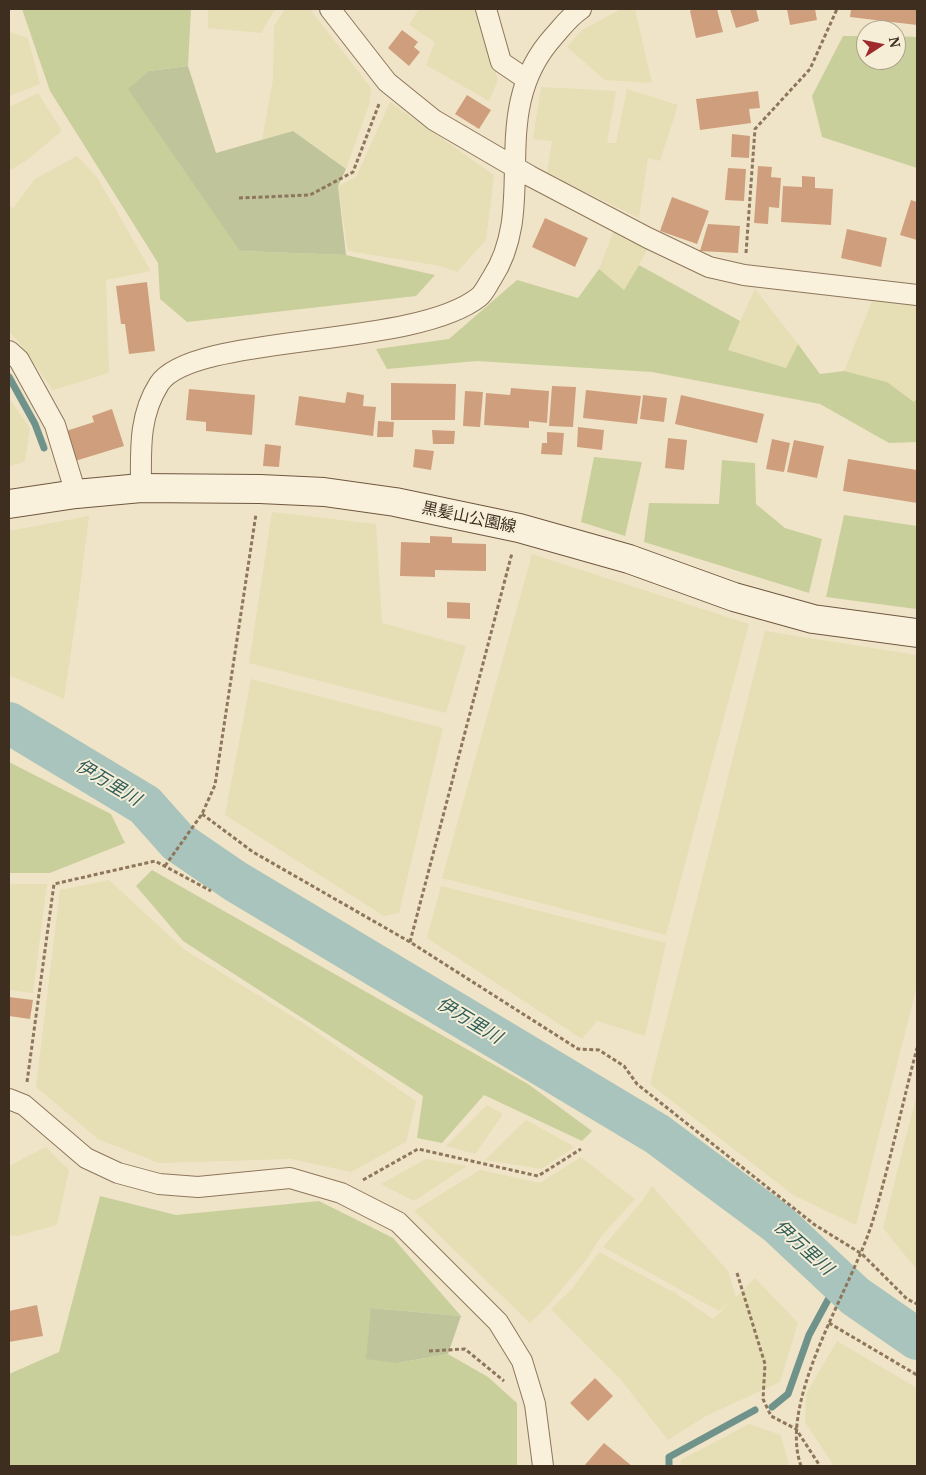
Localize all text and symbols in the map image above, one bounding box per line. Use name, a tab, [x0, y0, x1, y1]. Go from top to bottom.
north arrow	[856, 20, 906, 70]
text: N	[885, 35, 906, 49]
street label: 黒髪山公園線	[420, 499, 518, 537]
water label: 伊万里川	[72, 755, 144, 811]
water label: 伊万里川	[433, 993, 505, 1049]
water label: 伊万里川	[769, 1216, 837, 1280]

